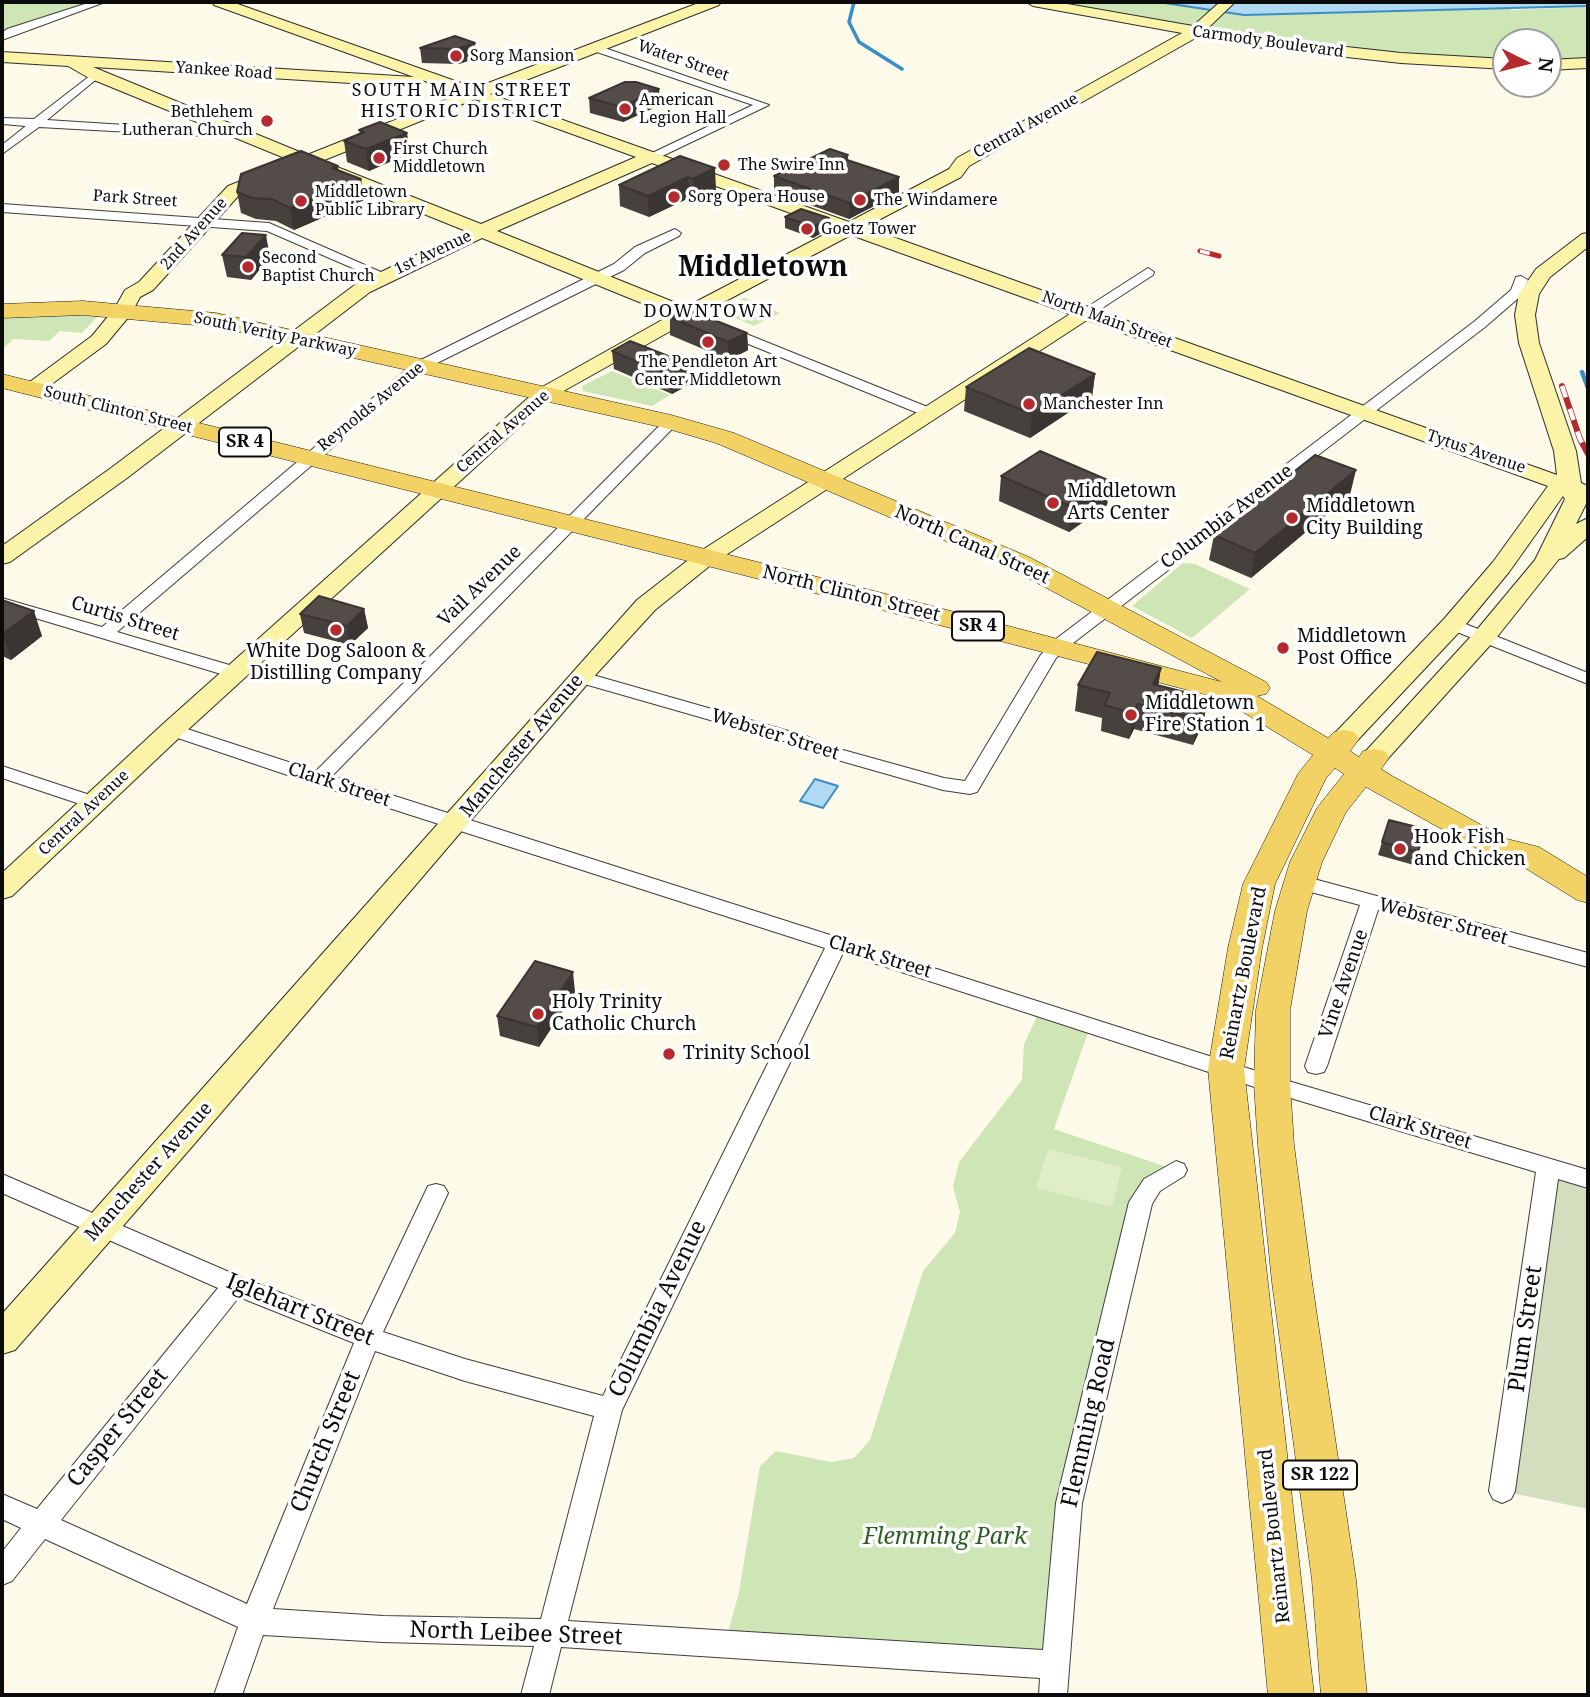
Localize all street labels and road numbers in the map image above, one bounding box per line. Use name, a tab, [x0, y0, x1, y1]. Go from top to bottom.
street label: Carmody Boulevard	[1191, 22, 1345, 62]
street label: Water Street	[635, 36, 731, 86]
street label: Yankee Road	[175, 58, 273, 84]
street label: Central Avenue	[970, 89, 1082, 163]
street label: Park Street	[92, 186, 178, 212]
street label: 2nd Avenue	[157, 194, 231, 274]
street label: 1st Avenue	[391, 227, 475, 279]
street label: North Main Street	[1039, 288, 1175, 352]
street label: South Verity Parkway	[192, 308, 358, 362]
street label: Reynolds Avenue	[314, 358, 428, 456]
street label: South Clinton Street	[42, 382, 194, 438]
street label: Central Avenue	[453, 386, 553, 478]
street label: Tytus Avenue	[1424, 426, 1528, 478]
road number: SR 4	[219, 428, 271, 457]
street label: Columbia Avenue	[1156, 460, 1298, 574]
street label: North Canal Street	[891, 501, 1053, 589]
street label: Vail Avenue	[434, 541, 526, 631]
street label: North Clinton Street	[760, 561, 942, 627]
street label: Curtis Street	[68, 592, 182, 646]
road number: SR 4	[952, 612, 1004, 640]
street label: Manchester Avenue	[456, 670, 588, 822]
street label: Webster Street	[708, 705, 842, 765]
street label: Clark Street	[285, 758, 393, 812]
street label: Central Avenue	[35, 766, 133, 860]
street label: Reinartz Boulevard	[1216, 885, 1272, 1061]
street label: Webster Street	[1376, 894, 1510, 950]
street label: Vine Avenue	[1315, 926, 1373, 1042]
street label: Clark Street	[826, 931, 934, 983]
street label: Manchester Avenue	[80, 1098, 218, 1246]
street label: Clark Street	[1366, 1102, 1474, 1154]
street label: Columbia Avenue	[603, 1216, 713, 1402]
street label: Plum Street	[1503, 1264, 1549, 1394]
street label: Iglehart Street	[222, 1268, 378, 1352]
street label: Flemming Road	[1056, 1336, 1122, 1510]
street label: Casper Street	[62, 1363, 174, 1493]
street label: Church Street	[285, 1367, 367, 1517]
street label: Reinartz Boulevard	[1254, 1447, 1296, 1625]
road number: SR 122	[1283, 1460, 1357, 1490]
street label: North Leibee Street	[409, 1616, 623, 1652]

